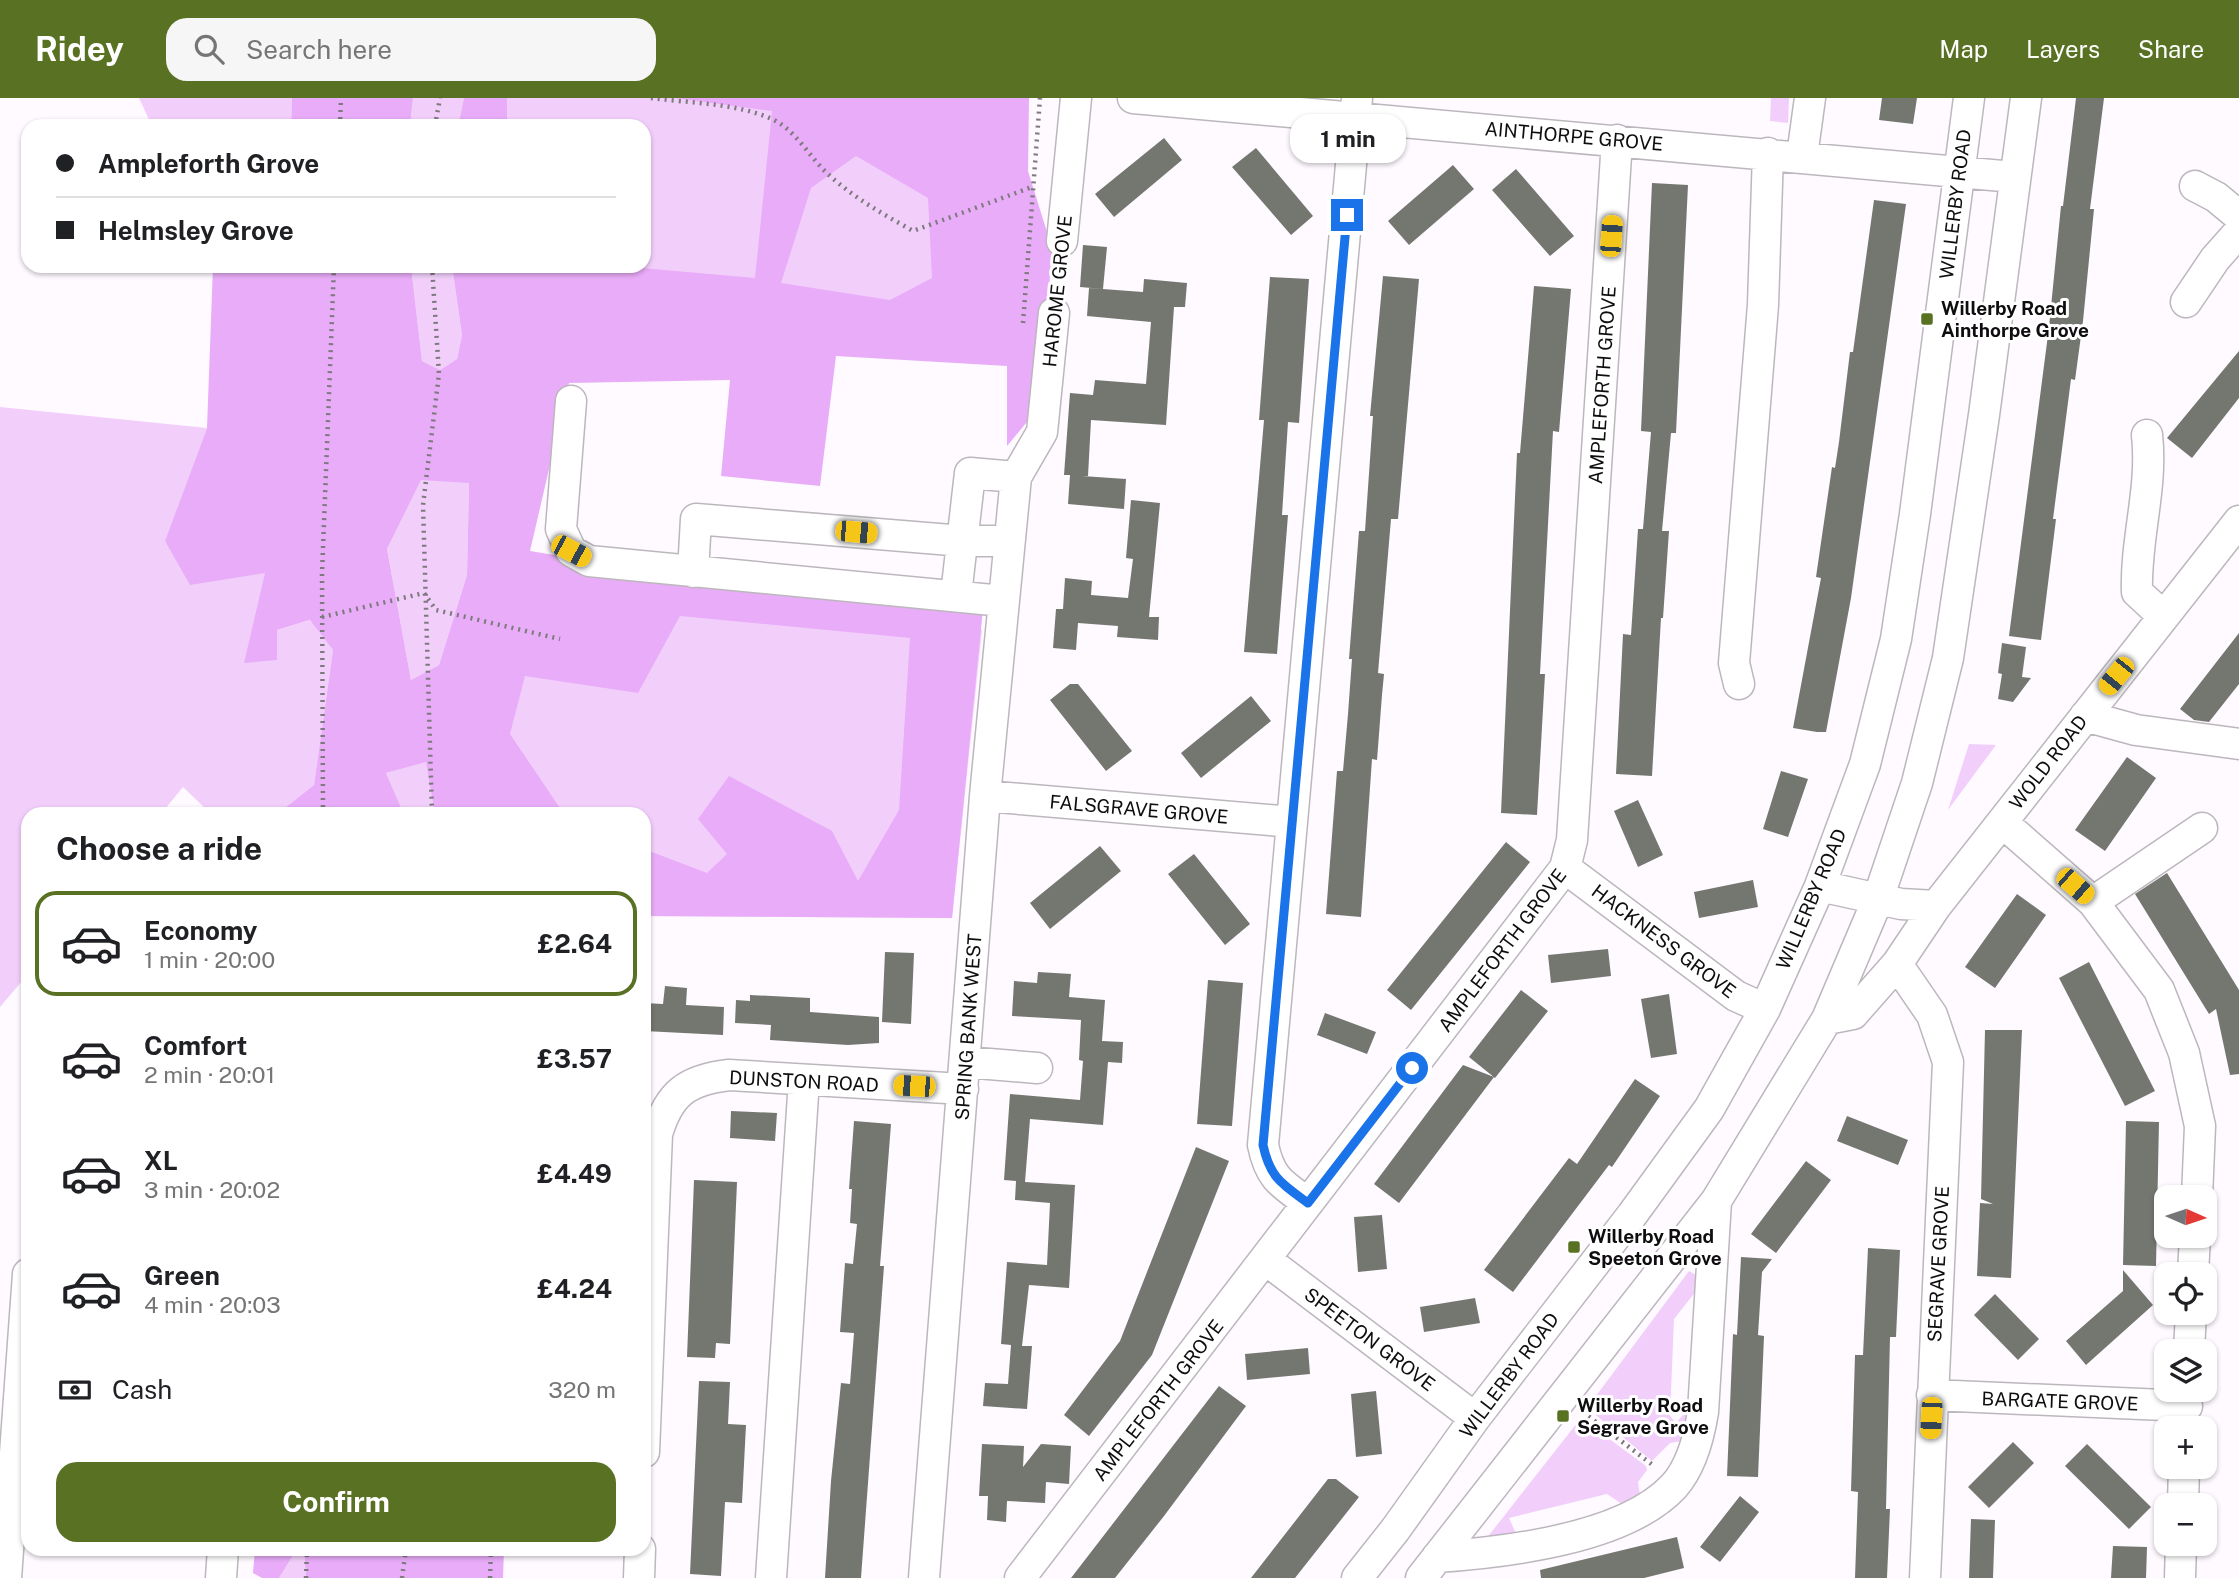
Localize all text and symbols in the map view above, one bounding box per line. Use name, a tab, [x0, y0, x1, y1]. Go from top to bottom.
search box	[166, 18, 656, 81]
text: Ridey	[35, 30, 124, 68]
icon: search	[190, 30, 228, 68]
text: Search here	[246, 34, 392, 65]
text: Map	[1939, 35, 1988, 63]
text: Layers	[2026, 35, 2100, 63]
text: Share	[2138, 35, 2204, 63]
callout: 1 min	[1289, 114, 1405, 162]
street label: AINTHORPE GROVE	[1484, 117, 1664, 155]
text: 1 min	[1320, 125, 1376, 152]
street label: WILLERBY ROAD	[1935, 128, 1975, 280]
text: Ampleforth Grove	[98, 148, 319, 179]
route end	[1331, 199, 1363, 231]
street label: HAROME GROVE	[1038, 214, 1076, 368]
car	[1600, 214, 1623, 258]
text: Helmsley Grove	[98, 215, 294, 246]
street label: AMPLEFORTH GROVE	[1584, 285, 1620, 485]
place label: Willerby Road Ainthorpe Grove	[1941, 297, 2089, 341]
marker: Willerby Road Ainthorpe Grove	[1919, 311, 1935, 327]
car	[835, 520, 878, 544]
car	[548, 532, 595, 570]
car	[2095, 653, 2138, 699]
street label: WOLD ROAD	[2004, 711, 2092, 813]
street label: FALSGRAVE GROVE	[1049, 790, 1229, 828]
street label: WILLERBY ROAD	[1771, 825, 1851, 973]
text: Choose a ride	[56, 830, 262, 867]
street label: AMPLEFORTH GROVE	[1433, 864, 1571, 1036]
car	[2053, 864, 2098, 908]
street label: HACKNESS GROVE	[1588, 880, 1740, 1002]
icon: car	[60, 912, 123, 975]
text: Economy	[144, 915, 257, 946]
text: £2.64	[537, 928, 612, 959]
street label: SPRING BANK WEST	[951, 933, 985, 1121]
text: 1 min · 20:00	[144, 946, 275, 973]
icon: car	[60, 1027, 123, 1090]
text: Comfort	[144, 1030, 247, 1061]
text: £3.57	[537, 1043, 612, 1074]
route start	[1396, 1052, 1428, 1084]
text: 2 min · 20:01	[144, 1061, 275, 1088]
street label: DUNSTON ROAD	[729, 1066, 879, 1096]
car	[893, 1074, 936, 1098]
icon: car	[60, 1142, 123, 1205]
text: XL	[144, 1145, 178, 1176]
text: £4.49	[537, 1158, 612, 1189]
text: 3 min · 20:02	[144, 1176, 280, 1203]
street label: SEGRAVE GROVE	[1923, 1185, 1953, 1343]
north arrow	[2154, 1185, 2217, 1248]
map controls	[2154, 1185, 2217, 1556]
place label: Willerby Road Speeton Grove	[1588, 1225, 1722, 1269]
marker: Willerby Road Speeton Grove	[1566, 1239, 1582, 1255]
icon: car	[60, 1257, 123, 1320]
text: Green	[144, 1260, 220, 1291]
button: locate	[2154, 1262, 2217, 1325]
text: £4.24	[537, 1273, 612, 1304]
street label: SPEETON GROVE	[1300, 1283, 1440, 1395]
text: 4 min · 20:03	[144, 1291, 281, 1318]
street label: WILLERBY ROAD	[1455, 1308, 1563, 1442]
street label: AMPLEFORTH GROVE	[1088, 1315, 1228, 1485]
button: layers	[2154, 1339, 2217, 1402]
icon: cash	[56, 1371, 94, 1409]
text: Cash	[112, 1374, 172, 1405]
text: 320 m	[548, 1376, 616, 1403]
street label: BARGATE GROVE	[1981, 1387, 2139, 1415]
place label: Willerby Road Segrave Grove	[1577, 1394, 1709, 1438]
car	[1920, 1396, 1943, 1440]
marker: Willerby Road Segrave Grove	[1555, 1408, 1571, 1424]
button: +	[2154, 1416, 2217, 1479]
button: Confirm	[56, 1462, 616, 1542]
button: −	[2154, 1493, 2217, 1556]

